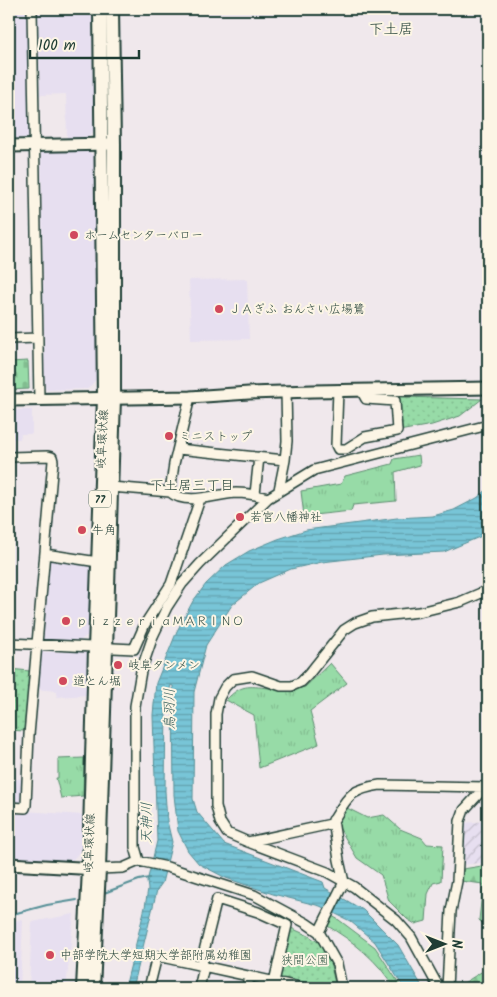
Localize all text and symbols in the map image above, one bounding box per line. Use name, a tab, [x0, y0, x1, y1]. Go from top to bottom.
district label: 下土居	[368, 18, 414, 42]
scale bar	[30, 28, 139, 60]
text: 100 m	[38, 34, 76, 58]
place label: ホームセンターバロー	[84, 226, 203, 245]
marker: ホームセンターバロー	[68, 229, 80, 241]
place label: ＪＡぎふ おんさい広場鷺	[229, 300, 365, 319]
marker: ＪＡぎふ おんさい広場鷺	[213, 303, 225, 315]
street label: 岐阜環状線	[91, 409, 114, 469]
place label: ミニストップ	[179, 427, 252, 446]
marker: ミニストップ	[163, 430, 175, 442]
district label: 下土居三丁目	[150, 475, 234, 497]
road number: 77	[89, 490, 111, 508]
place label: 若宮八幡神社	[250, 508, 322, 527]
marker: 若宮八幡神社	[234, 511, 246, 523]
place label: 牛角	[92, 521, 116, 540]
marker: 牛角	[76, 524, 88, 536]
place label: ｐｉｚｚｅｒｉａＭＡＲＩＮＯ	[76, 612, 244, 631]
marker: ｐｉｚｚｅｒｉａＭＡＲＩＮＯ	[60, 615, 72, 627]
place label: 岐阜タンメン	[128, 656, 200, 675]
marker: 岐阜タンメン	[112, 659, 124, 671]
place label: 道とん堀	[73, 672, 121, 691]
marker: 道とん堀	[57, 675, 69, 687]
water label: 鳥羽川	[159, 688, 181, 730]
water label: 天神川	[136, 802, 158, 844]
street label: 岐阜環状線	[79, 813, 100, 873]
north arrow	[420, 920, 470, 970]
text: N	[445, 940, 467, 949]
place label: 中部学院大学短期大学部附属幼稚園	[60, 946, 252, 965]
marker: 中部学院大学短期大学部附属幼稚園	[44, 949, 56, 961]
park label: 狭間公園	[281, 951, 329, 970]

